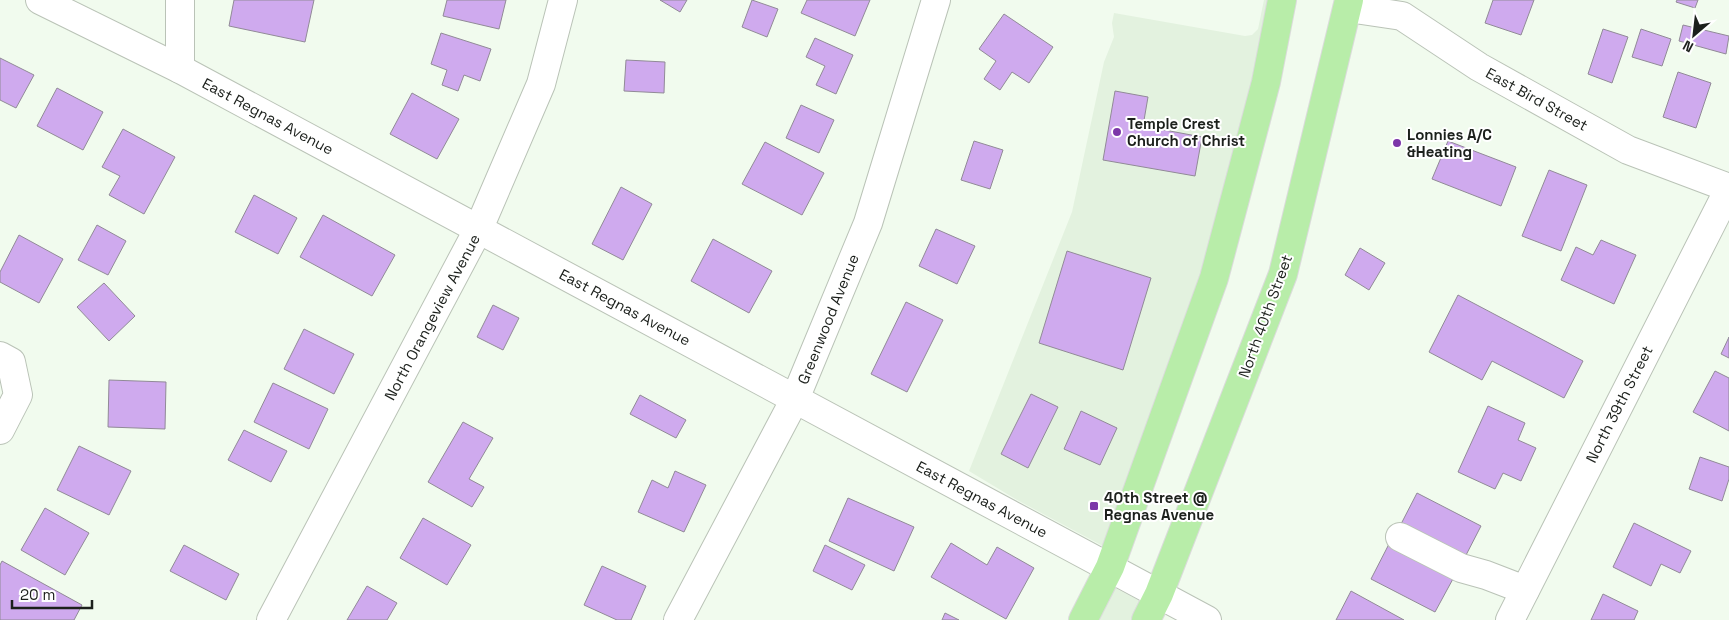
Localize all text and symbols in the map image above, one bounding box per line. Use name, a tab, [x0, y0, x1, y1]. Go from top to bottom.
north arrow	[1669, 10, 1719, 60]
text: N	[1680, 36, 1696, 57]
street label: East Bird Street	[1483, 63, 1591, 135]
street label: East Regnas Avenue	[199, 73, 337, 159]
place label: Temple Crest Church of Christ	[1127, 114, 1245, 150]
place label: Lonnies A/C &Heating	[1407, 125, 1492, 161]
marker: Temple Crest Church of Christ	[1111, 126, 1123, 138]
marker: Lonnies A/C &Heating	[1391, 137, 1403, 149]
street label: North Orangeview Avenue	[380, 231, 484, 403]
street label: Greenwood Avenue	[793, 251, 863, 387]
street label: North 40th Street	[1234, 252, 1296, 380]
street label: East Regnas Avenue	[556, 264, 694, 350]
street label: North 39th Street	[1581, 342, 1657, 466]
street label: East Regnas Avenue	[913, 456, 1051, 542]
place label: 40th Street @ Regnas Avenue	[1104, 488, 1214, 524]
marker: 40th Street @ Regnas Avenue	[1088, 500, 1100, 512]
scale bar	[12, 578, 92, 610]
text: 20 m	[20, 585, 55, 604]

